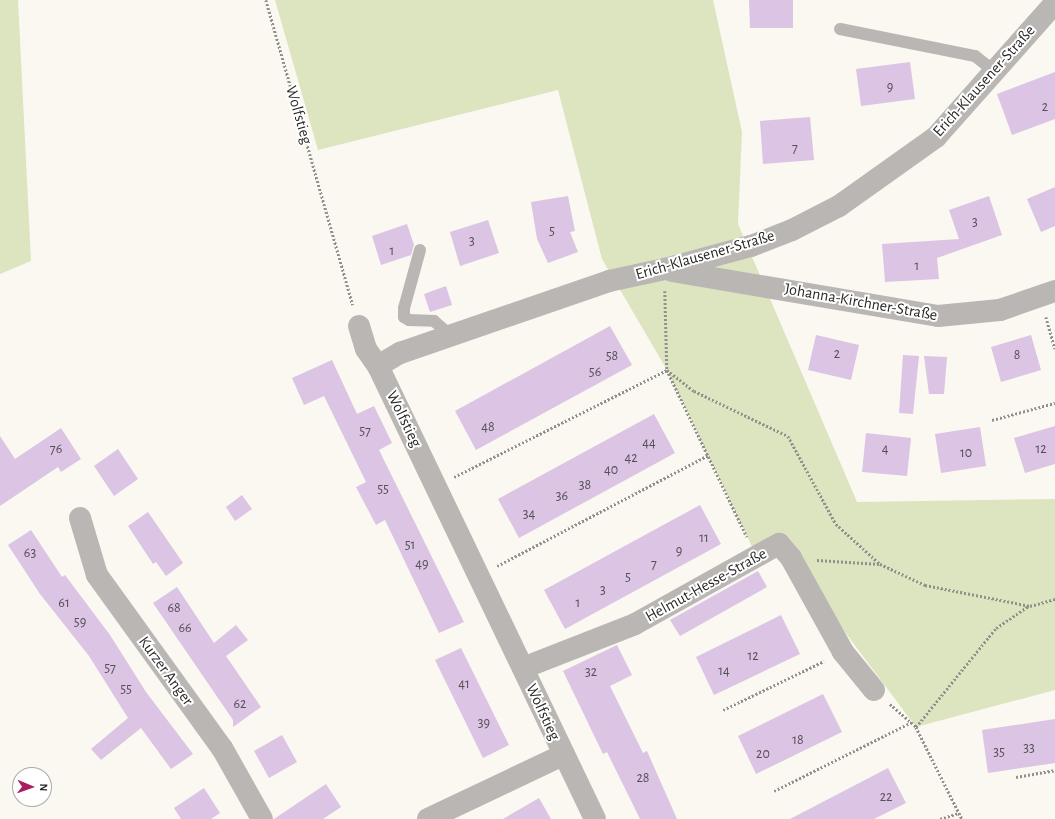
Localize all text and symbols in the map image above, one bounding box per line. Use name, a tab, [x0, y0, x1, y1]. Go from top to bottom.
street label: Erich-Klausener-Straße	[929, 21, 1039, 141]
house number: 9	[887, 79, 893, 95]
street label: Wolfstieg	[281, 83, 317, 147]
house number: 2	[1042, 99, 1048, 115]
house number: 7	[792, 140, 798, 156]
house number: 3	[972, 214, 978, 230]
house number: 5	[549, 223, 555, 239]
street label: Erich-Klausener-Straße	[633, 226, 777, 284]
house number: 3	[469, 233, 475, 249]
house number: 1	[390, 243, 394, 259]
house number: 1	[915, 258, 919, 274]
street label: Johanna-Kirchner-Straße	[783, 279, 939, 325]
house number: 2	[834, 346, 840, 362]
house number: 8	[1014, 347, 1020, 363]
house number: 58	[606, 348, 618, 364]
house number: 56	[589, 364, 601, 380]
street label: Wolfstieg	[382, 388, 426, 450]
house number: 48	[481, 419, 495, 435]
house number: 57	[359, 423, 371, 439]
house number: 44	[642, 435, 656, 451]
house number: 76	[50, 441, 62, 457]
house number: 4	[882, 441, 888, 457]
house number: 12	[1035, 441, 1047, 457]
house number: 10	[960, 445, 972, 461]
house number: 42	[624, 450, 638, 466]
house number: 40	[604, 462, 618, 478]
house number: 38	[579, 477, 591, 493]
house number: 55	[377, 481, 389, 497]
house number: 36	[556, 488, 568, 504]
house number: 34	[523, 506, 535, 522]
house number: 11	[699, 530, 709, 546]
house number: 51	[405, 537, 415, 553]
house number: 9	[676, 543, 682, 559]
street label: Helmut-Hesse-Straße	[642, 544, 770, 626]
house number: 63	[24, 545, 36, 561]
house number: 49	[415, 556, 429, 572]
house number: 7	[651, 556, 657, 572]
house number: 5	[625, 569, 631, 585]
house number: 3	[600, 582, 606, 598]
house number: 61	[58, 595, 70, 611]
house number: 1	[576, 595, 580, 611]
house number: 68	[167, 600, 181, 616]
house number: 59	[74, 614, 86, 630]
house number: 66	[178, 620, 192, 636]
street label: Kurzer Anger	[134, 633, 198, 709]
house number: 12	[747, 648, 759, 664]
house number: 57	[104, 660, 116, 676]
house number: 14	[718, 663, 730, 679]
house number: 32	[585, 664, 597, 680]
house number: 41	[458, 676, 470, 692]
house number: 55	[120, 681, 132, 697]
street label: Wolfstieg	[522, 681, 564, 743]
house number: 62	[234, 696, 246, 712]
house number: 39	[478, 715, 490, 731]
house number: 18	[792, 732, 804, 748]
house number: 33	[1023, 740, 1035, 756]
house number: 35	[993, 744, 1005, 760]
house number: 20	[756, 746, 770, 762]
north arrow	[12, 767, 52, 807]
house number: 28	[636, 770, 650, 786]
text: N	[38, 783, 49, 791]
house number: 22	[880, 789, 892, 805]

